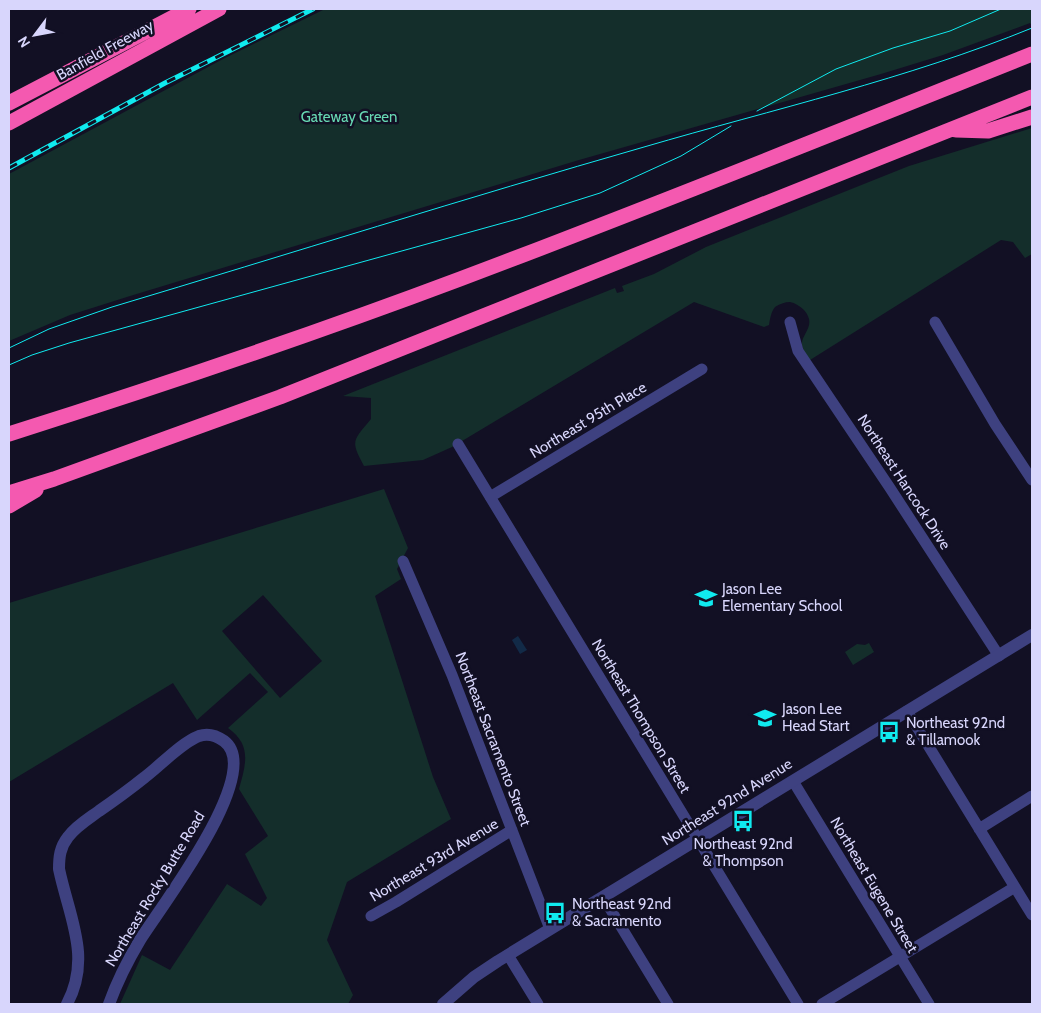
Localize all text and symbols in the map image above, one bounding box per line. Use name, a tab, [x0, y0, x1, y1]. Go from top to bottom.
north arrow	[10, 10, 60, 60]
street label: Banfield Freeway	[53, 16, 157, 84]
text: N	[14, 33, 34, 51]
park label: Gateway Green	[301, 108, 397, 126]
street label: Northeast 95th Place	[526, 378, 650, 462]
street label: Northeast Hancock Drive	[854, 411, 955, 553]
place label: Jason Lee Elementary School	[721, 580, 843, 615]
school or university icon: Jason Lee Elementary School	[693, 585, 719, 611]
street label: Northeast Thompson Street	[588, 636, 694, 796]
street label: Northeast Sacramento Street	[451, 649, 535, 829]
place label: Jason Lee Head Start	[781, 700, 850, 735]
school or university icon: Jason Lee Head Start	[752, 705, 778, 731]
place label: Northeast 92nd & Tillamook	[906, 714, 1005, 749]
bus stop icon: Northeast 92nd & Tillamook	[876, 719, 902, 745]
street label: Northeast 92nd Avenue	[659, 754, 796, 849]
street label: Northeast Rocky Butte Road	[101, 808, 209, 970]
bus stop icon: Northeast 92nd & Thompson	[730, 808, 756, 834]
street label: Northeast 93rd Avenue	[367, 814, 502, 905]
street label: Northeast Eugene Street	[826, 814, 922, 956]
place label: Northeast 92nd & Thompson	[693, 835, 793, 870]
place label: Northeast 92nd & Sacramento	[572, 895, 671, 930]
bus stop icon: Northeast 92nd & Sacramento	[542, 900, 568, 926]

